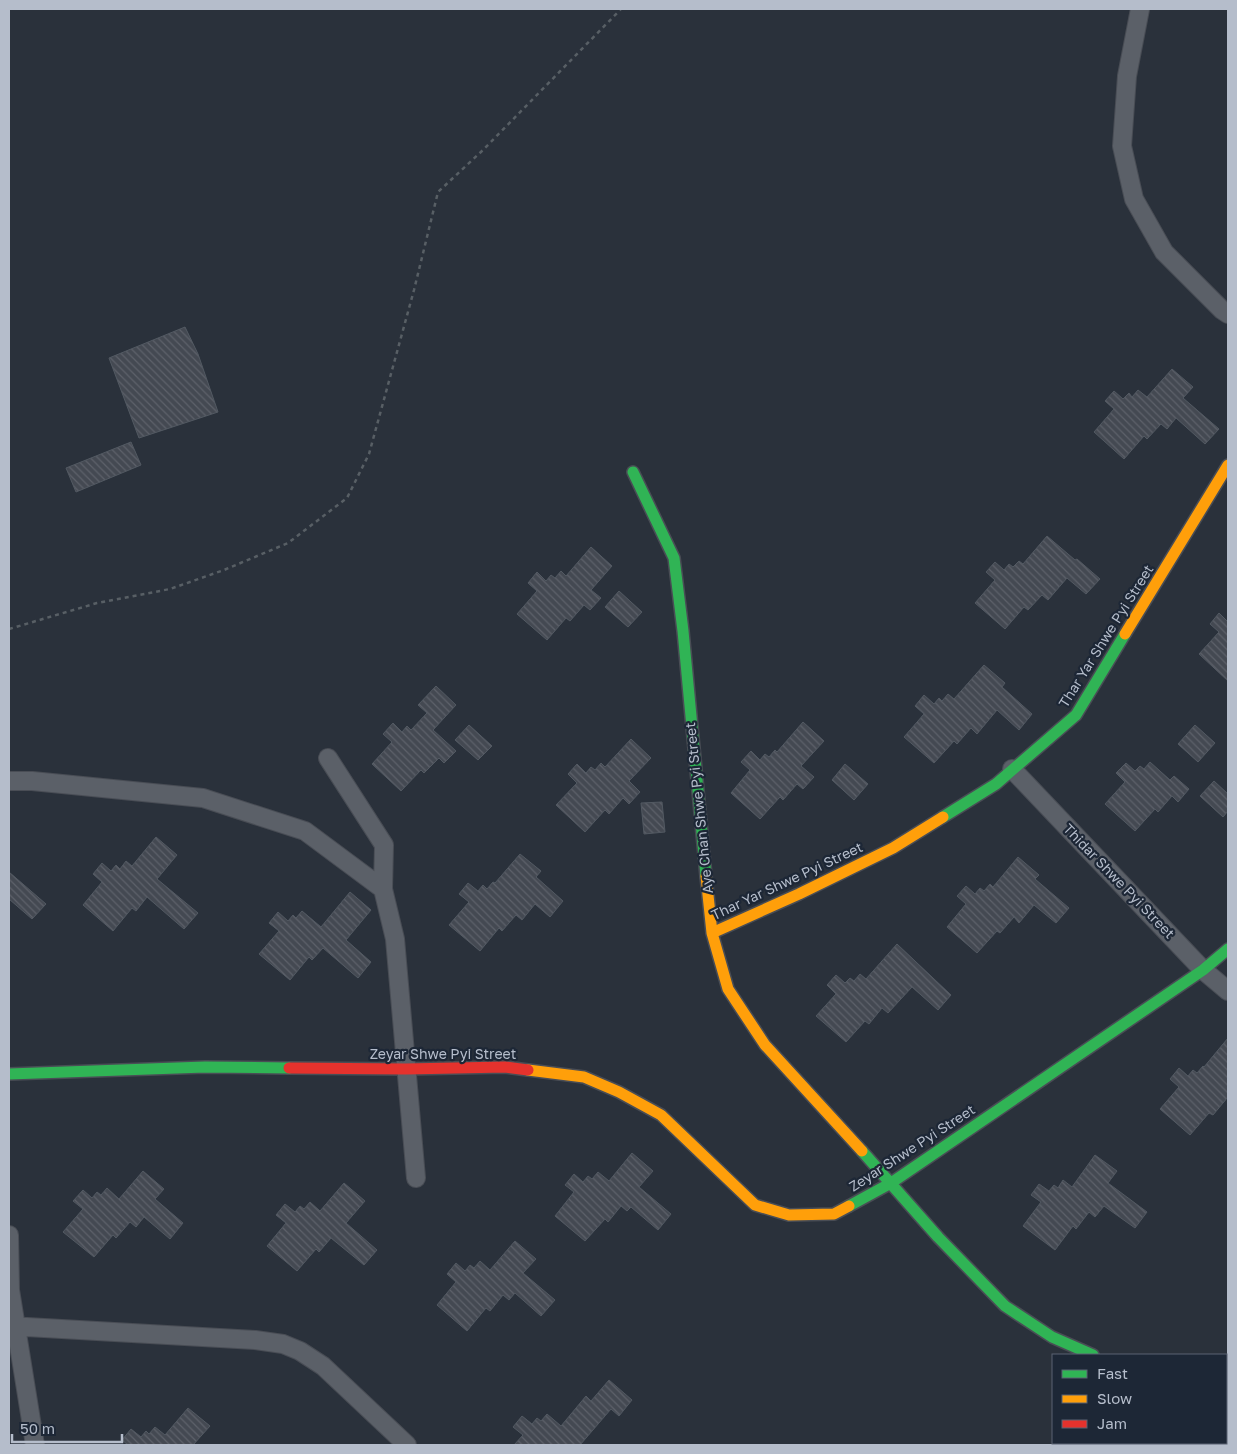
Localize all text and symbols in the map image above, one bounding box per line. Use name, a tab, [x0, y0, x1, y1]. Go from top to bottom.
street label: Thar Yar Shwe Pyi Street	[1055, 561, 1157, 710]
street label: Aye Chan Shwe Pyi Street	[681, 722, 716, 895]
street label: Thidar Shwe Pyi Street	[1060, 820, 1179, 942]
street label: Thar Yar Shwe Pyi Street	[708, 838, 865, 923]
street label: Zeyar Shwe Pyi Street	[370, 1045, 516, 1062]
street label: Zeyar Shwe Pyi Street	[846, 1101, 978, 1195]
legend	[1052, 1354, 1227, 1444]
text: Fast	[1097, 1364, 1128, 1382]
text: Slow	[1097, 1389, 1132, 1407]
scale bar	[12, 1412, 122, 1444]
text: Jam	[1097, 1414, 1127, 1432]
text: 50 m	[20, 1419, 55, 1437]

